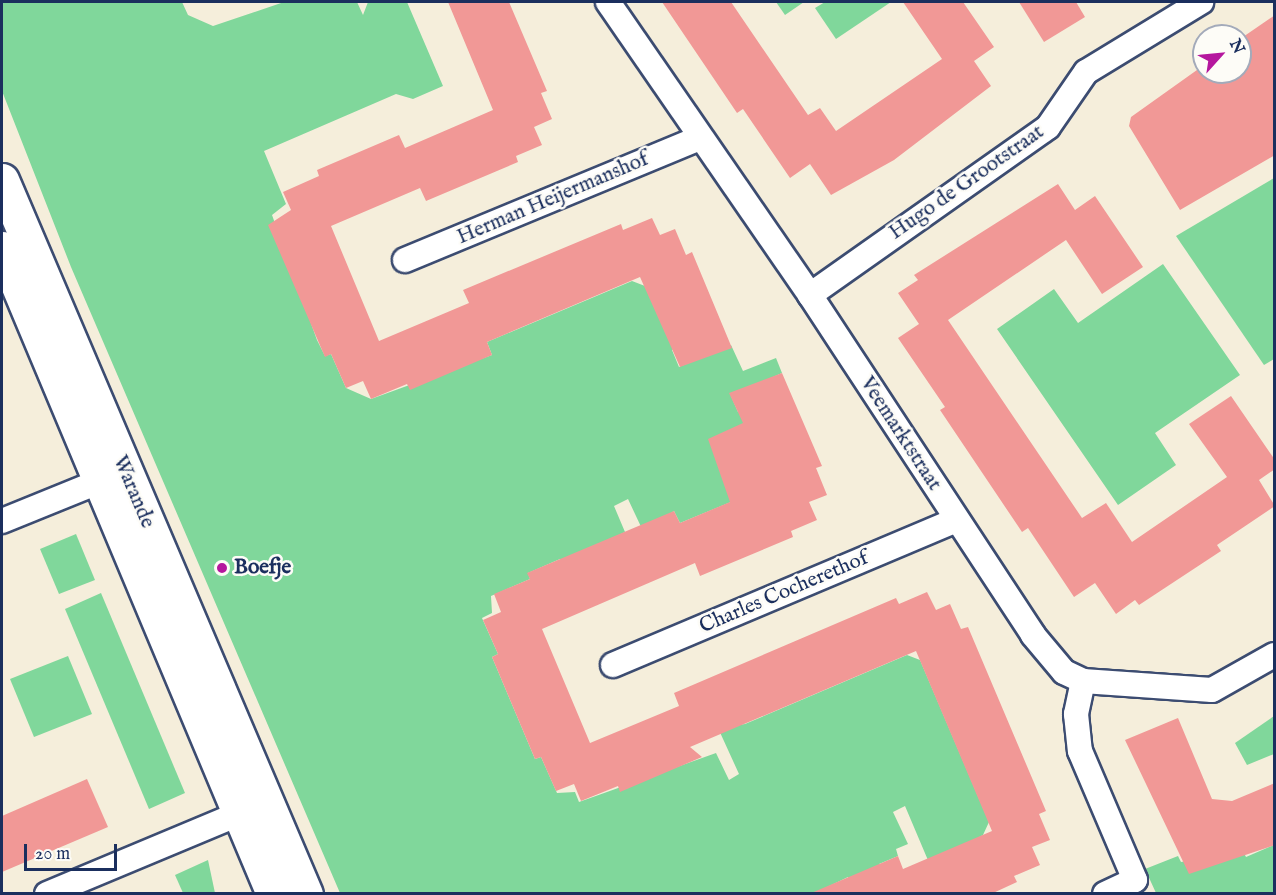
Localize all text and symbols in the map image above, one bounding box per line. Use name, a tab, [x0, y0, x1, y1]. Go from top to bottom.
north arrow	[1192, 24, 1252, 84]
text: N	[1224, 36, 1248, 57]
street label: Hugo de Grootstraat	[885, 120, 1049, 246]
street label: Herman Heijermanshof	[454, 147, 652, 251]
street label: Veemarktstraat	[854, 372, 946, 496]
street label: Warande	[106, 452, 160, 532]
street label: Charles Cocherethof	[696, 546, 872, 640]
place label: Boefje	[234, 555, 291, 581]
marker: Boefje	[215, 561, 229, 575]
scale bar	[27, 832, 120, 870]
text: 20 m	[35, 843, 70, 866]

